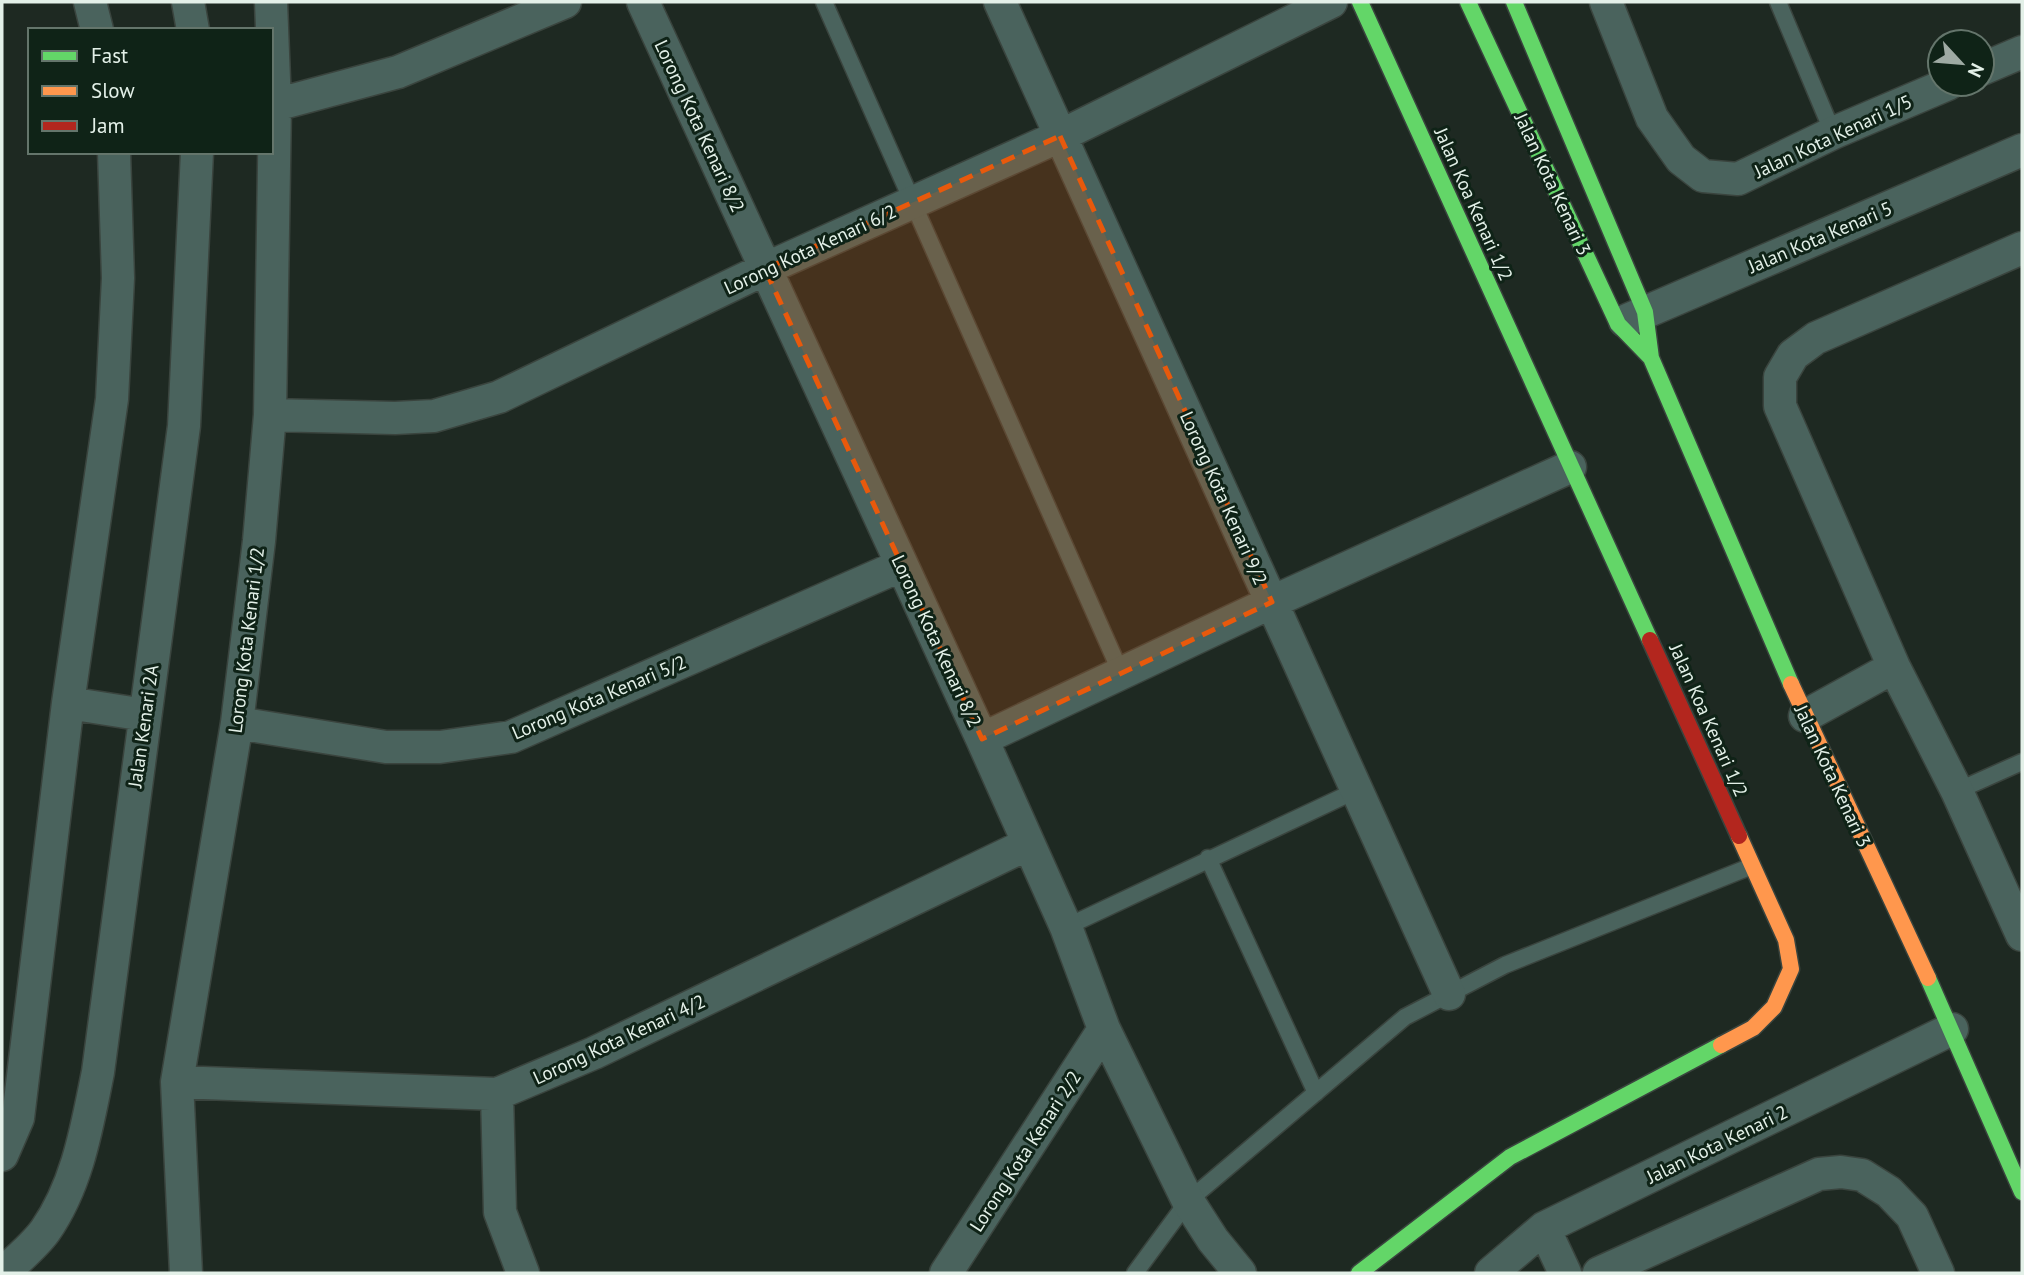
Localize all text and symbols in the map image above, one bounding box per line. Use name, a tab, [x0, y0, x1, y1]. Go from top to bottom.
legend	[28, 28, 273, 154]
north arrow	[1926, 28, 1996, 98]
street label: Lorong Kota Kenari 8/2	[650, 36, 750, 216]
text: Fast	[91, 42, 128, 69]
text: N	[1963, 60, 1990, 81]
text: Slow	[91, 77, 135, 104]
street label: Jalan Kota Kenari 1/5	[1749, 89, 1916, 184]
street label: Jalan Kota Kenari 3	[1509, 108, 1596, 259]
text: Jam	[90, 112, 125, 139]
street label: Jalan Koa Kenari 1/2	[1429, 123, 1519, 284]
street label: Jalan Kota Kenari 5	[1743, 196, 1896, 279]
street label: Lorong Kota Kenari 6/2	[720, 199, 900, 299]
street label: Lorong Kota Kenari 9/2	[1175, 408, 1273, 588]
street label: Lorong Kota Kenari 1/2	[223, 546, 269, 734]
street label: Lorong Kota Kenari 8/2	[887, 551, 987, 731]
street label: Jalan Koa Kenari 1/2	[1664, 639, 1754, 800]
street label: Lorong Kota Kenari 5/2	[508, 649, 690, 745]
street label: Jalan Kenari 2A	[122, 663, 163, 790]
street label: Jalan Kota Kenari 3	[1789, 700, 1876, 851]
street label: Lorong Kota Kenari 4/2	[529, 989, 709, 1089]
street label: Lorong Kota Kenari 2/2	[964, 1066, 1086, 1236]
street label: Jalan Kota Kenari 2	[1641, 1099, 1792, 1189]

